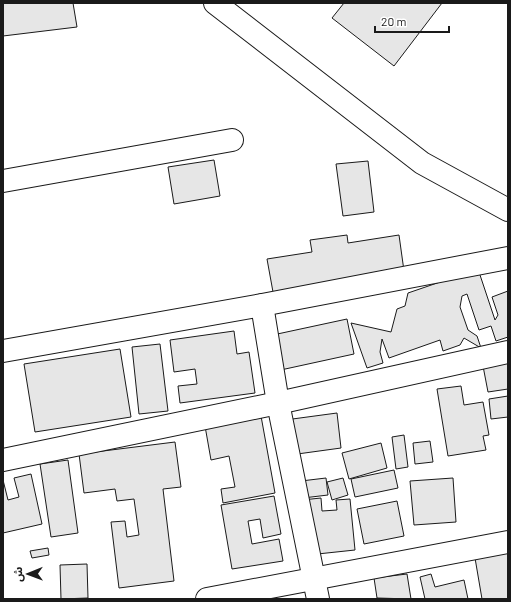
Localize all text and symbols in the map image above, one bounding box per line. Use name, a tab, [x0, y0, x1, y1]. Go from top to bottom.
scale bar	[375, 8, 449, 34]
text: 20 m	[381, 14, 407, 28]
north arrow	[8, 554, 48, 594]
text: ش	[11, 567, 25, 582]

